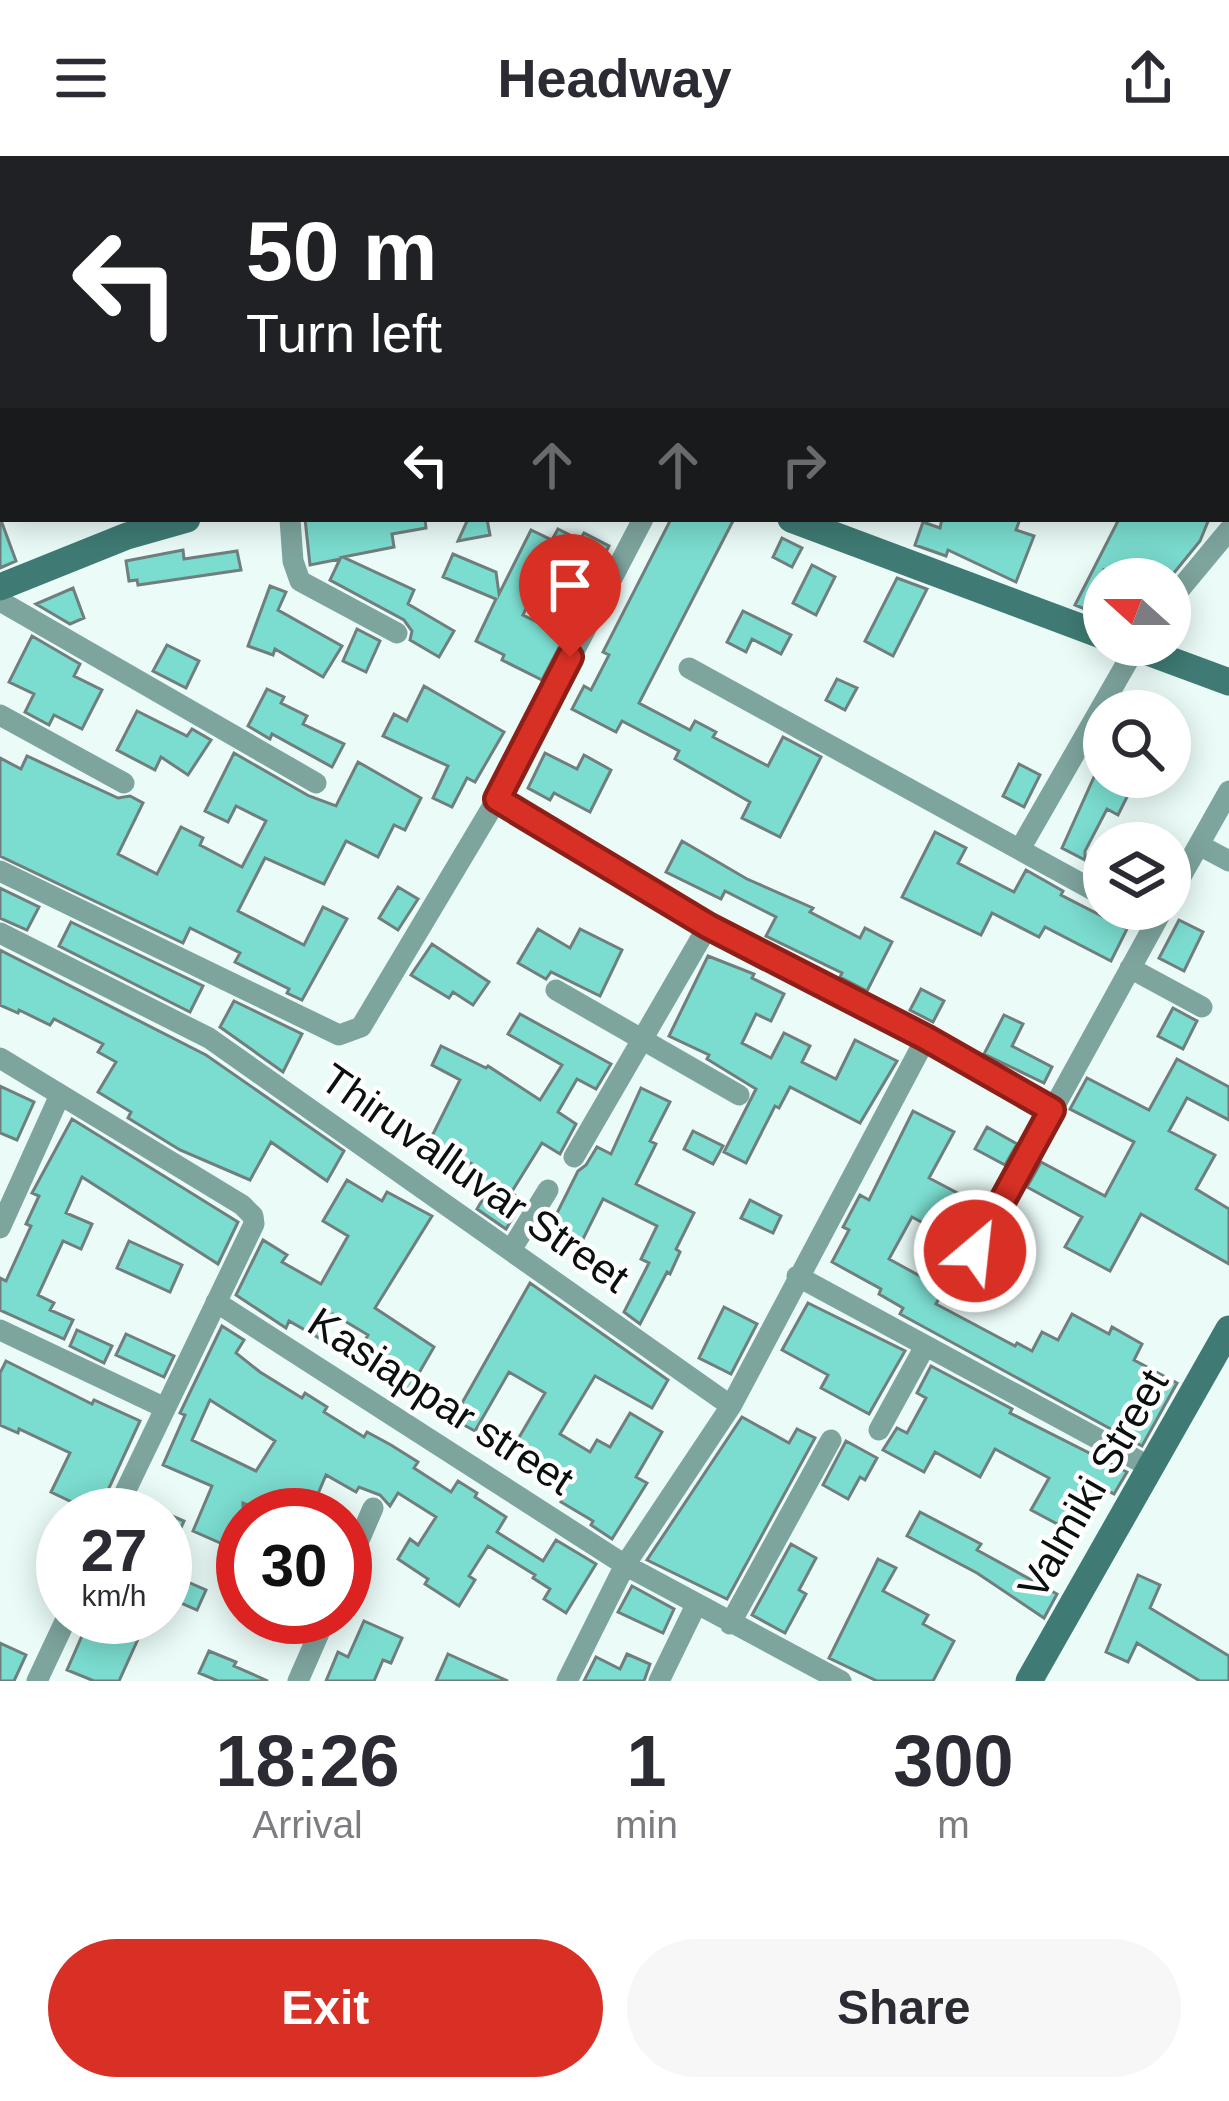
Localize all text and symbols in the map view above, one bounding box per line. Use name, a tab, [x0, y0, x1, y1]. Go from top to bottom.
icon: menu	[48, 45, 114, 111]
icon: share	[1115, 45, 1181, 111]
text: Headway	[497, 48, 732, 108]
icon: left	[48, 204, 204, 360]
text: 50 m	[246, 204, 437, 298]
text: Turn left	[246, 303, 442, 363]
icon: left	[393, 432, 459, 498]
icon: ahead	[519, 432, 585, 498]
icon: ahead	[645, 432, 711, 498]
icon: right	[771, 432, 837, 498]
pin	[519, 534, 621, 657]
icon: arrive	[537, 552, 603, 618]
north arrow	[1083, 558, 1191, 666]
map controls	[1083, 558, 1191, 930]
button: search	[1083, 690, 1191, 798]
button: layers	[1083, 822, 1191, 930]
street label: Thiruvalluvar Street	[312, 1054, 638, 1302]
position arrow	[912, 1188, 1038, 1314]
street label: Kasiappar street	[300, 1298, 582, 1504]
street label: Valmiki Street	[1009, 1361, 1178, 1607]
speed limit sign: 30	[216, 1488, 372, 1644]
text: 27	[81, 1517, 147, 1584]
text: km/h	[81, 1579, 147, 1612]
text: 18:26	[215, 1721, 400, 1801]
text: 1	[626, 1721, 667, 1801]
text: 300	[893, 1721, 1014, 1801]
text: Arrival	[252, 1803, 363, 1846]
text: min	[615, 1803, 678, 1846]
text: m	[937, 1803, 970, 1846]
button: Exit	[48, 1939, 603, 2077]
button: Share	[627, 1939, 1181, 2077]

